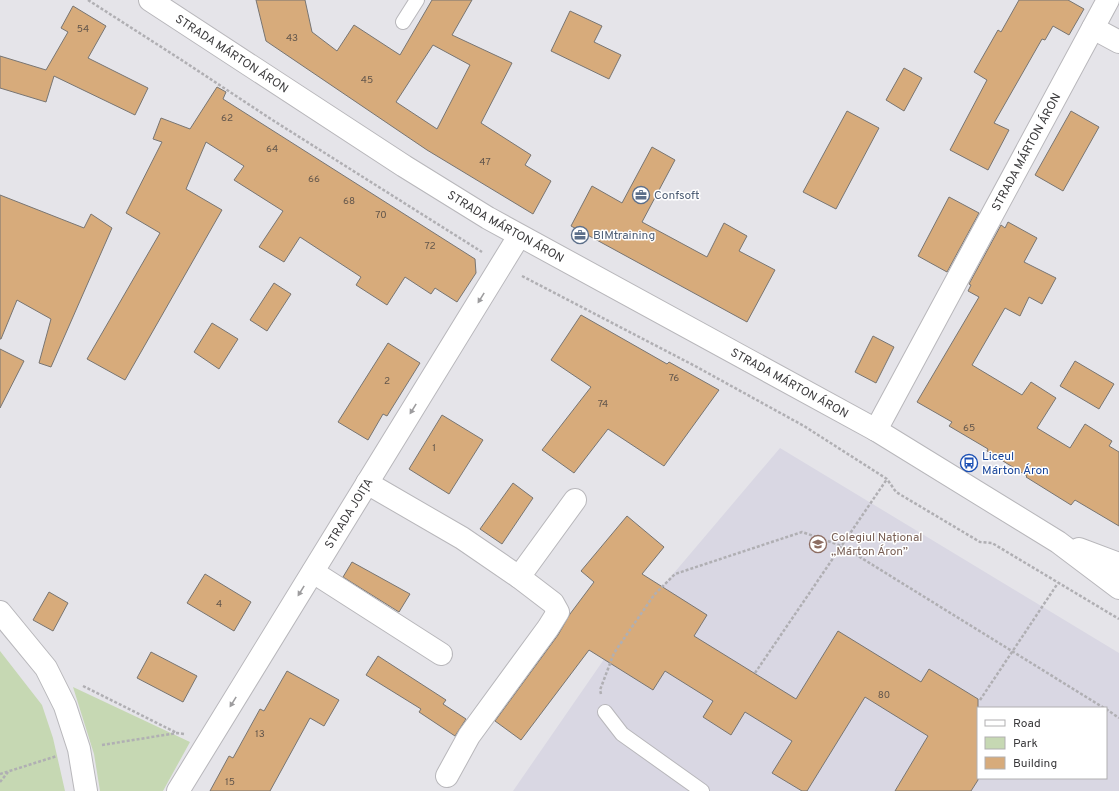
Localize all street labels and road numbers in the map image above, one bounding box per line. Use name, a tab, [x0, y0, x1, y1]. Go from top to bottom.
street label: STRADA MÁRTON ÁRON	[172, 12, 291, 97]
street label: STRADA MÁRTON ÁRON	[989, 91, 1065, 214]
street label: STRADA MÁRTON ÁRON	[444, 188, 567, 267]
street label: STRADA MÁRTON ÁRON	[727, 345, 851, 422]
street label: STRADA JOIȚA	[322, 475, 377, 552]

